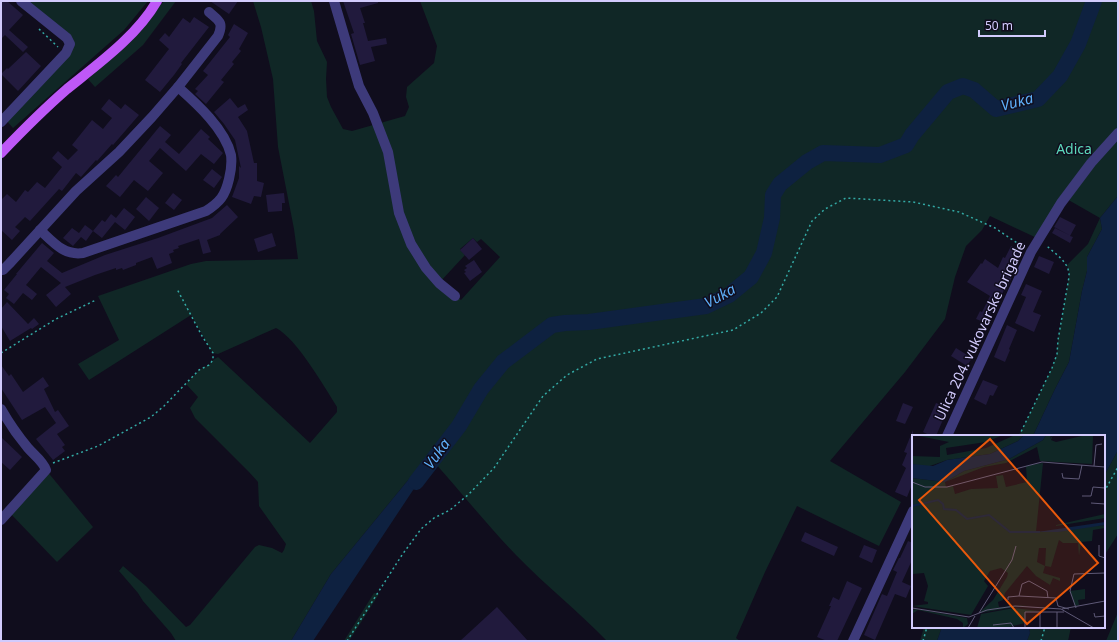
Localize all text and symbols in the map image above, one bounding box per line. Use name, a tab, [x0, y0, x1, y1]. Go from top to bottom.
scale bar	[979, 12, 1045, 38]
text: 50 m	[985, 17, 1013, 34]
water label: Vuka	[998, 87, 1036, 115]
park label: Adica	[1056, 139, 1092, 158]
street label: Ulica 204. vukovarske brigade	[930, 238, 1030, 424]
water label: Vuka	[700, 278, 739, 312]
water label: Vuka	[418, 434, 454, 473]
inset map	[912, 435, 1105, 628]

